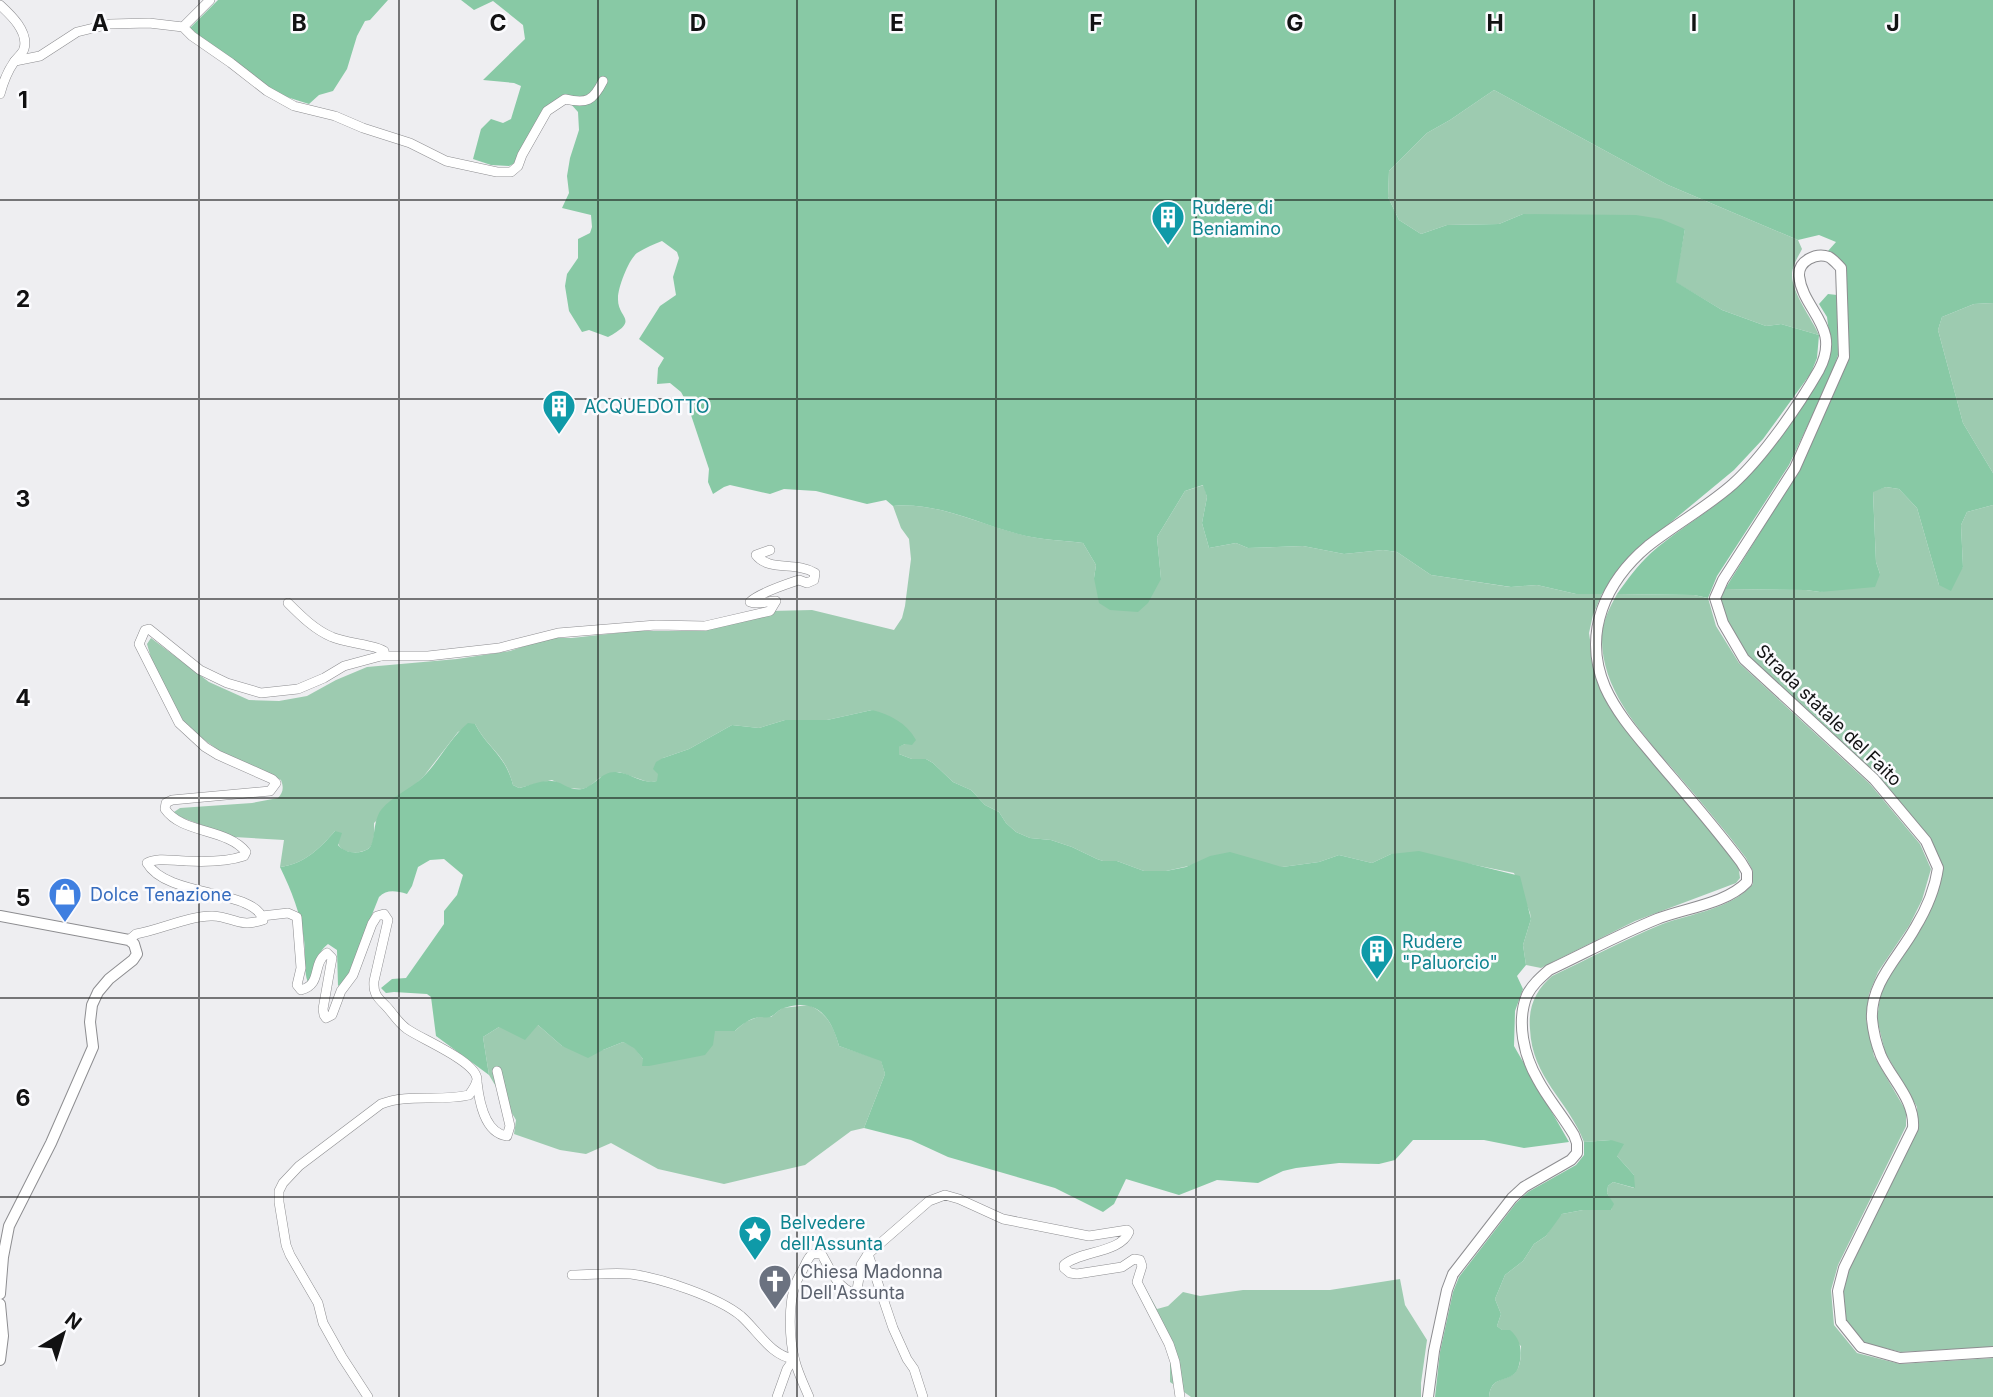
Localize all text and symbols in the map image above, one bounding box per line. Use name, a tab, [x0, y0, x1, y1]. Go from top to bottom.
text: A	[91, 9, 109, 37]
text: B	[291, 9, 307, 37]
text: C	[489, 9, 507, 37]
text: D	[690, 9, 706, 37]
text: E	[890, 9, 904, 37]
text: F	[1089, 9, 1103, 37]
text: G	[1286, 9, 1304, 37]
text: H	[1486, 9, 1504, 37]
text: I	[1691, 9, 1697, 37]
text: J	[1886, 9, 1900, 37]
text: 1	[18, 86, 28, 114]
place label: Rudere di Beniamino	[1192, 197, 1281, 239]
building icon: Rudere di Beniamino	[1149, 198, 1187, 247]
text: 2	[16, 285, 30, 313]
building icon: ACQUEDOTTO	[540, 387, 578, 436]
place label: ACQUEDOTTO	[584, 396, 710, 417]
text: 3	[16, 485, 30, 513]
street label: Strada statale del Faito	[1752, 640, 1906, 790]
text: 4	[15, 684, 31, 712]
shop icon: Dolce Tenazione	[46, 875, 84, 924]
text: 5	[16, 884, 30, 912]
place label: Dolce Tenazione	[90, 884, 232, 905]
place label: Rudere "Paluorcio"	[1402, 931, 1498, 973]
building icon: Rudere "Paluorcio"	[1358, 932, 1396, 981]
text: 6	[16, 1084, 30, 1112]
place label: Belvedere dell'Assunta	[780, 1212, 883, 1254]
place icon: Belvedere dell'Assunta	[736, 1213, 774, 1262]
place label: Chiesa Madonna Dell'Assunta	[800, 1261, 943, 1303]
church icon: Chiesa Madonna Dell'Assunta	[756, 1262, 794, 1311]
north arrow	[28, 1299, 98, 1369]
text: N	[60, 1307, 86, 1335]

